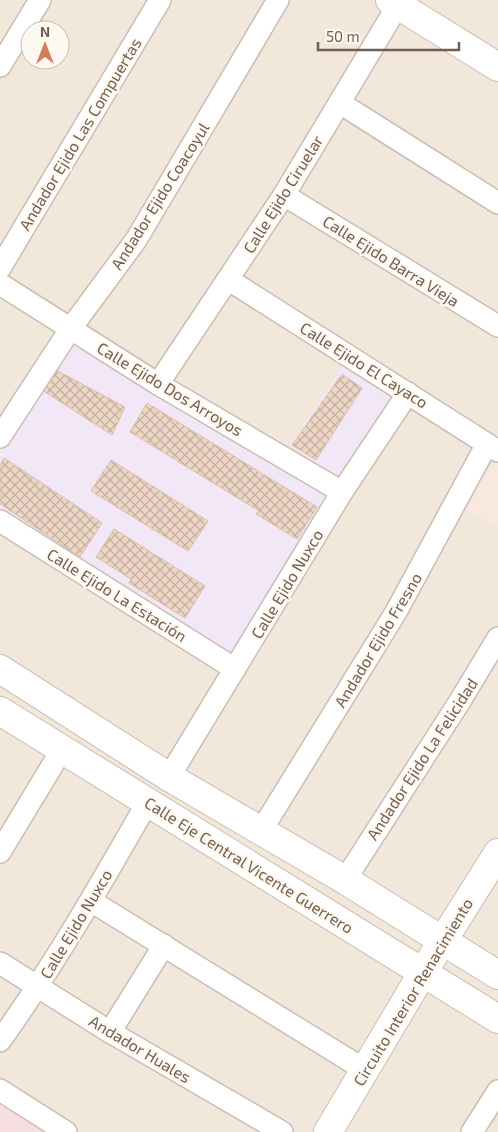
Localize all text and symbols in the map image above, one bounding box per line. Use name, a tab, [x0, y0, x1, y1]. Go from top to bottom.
north arrow	[20, 20, 70, 70]
scale bar	[318, 20, 459, 52]
text: N	[40, 23, 50, 40]
text: 50 m	[326, 27, 360, 45]
street label: Andador Ejido Las Compuertas	[14, 34, 146, 234]
street label: Andador Ejido Coacoyul	[107, 118, 214, 273]
street label: Calle Ejido Ciruelar	[239, 131, 328, 257]
street label: Calle Ejido Barra Vieja	[319, 211, 463, 311]
street label: Calle Ejido El Cayaco	[296, 318, 432, 412]
street label: Calle Ejido Dos Arroyos	[93, 338, 247, 440]
street label: Calle Ejido Nuxco	[247, 526, 327, 642]
street label: Calle Ejido La Estación	[43, 544, 191, 646]
street label: Andador Ejido Fresno	[330, 569, 426, 711]
street label: Andador Ejido La Felicidad	[362, 674, 482, 844]
street label: Calle Eje Central Vicente Guerrero	[141, 792, 357, 938]
street label: Calle Ejido Nuxco	[36, 866, 116, 982]
street label: Circuito Interior Renacimiento	[349, 894, 476, 1089]
street label: Andador Huales	[86, 1011, 195, 1086]

